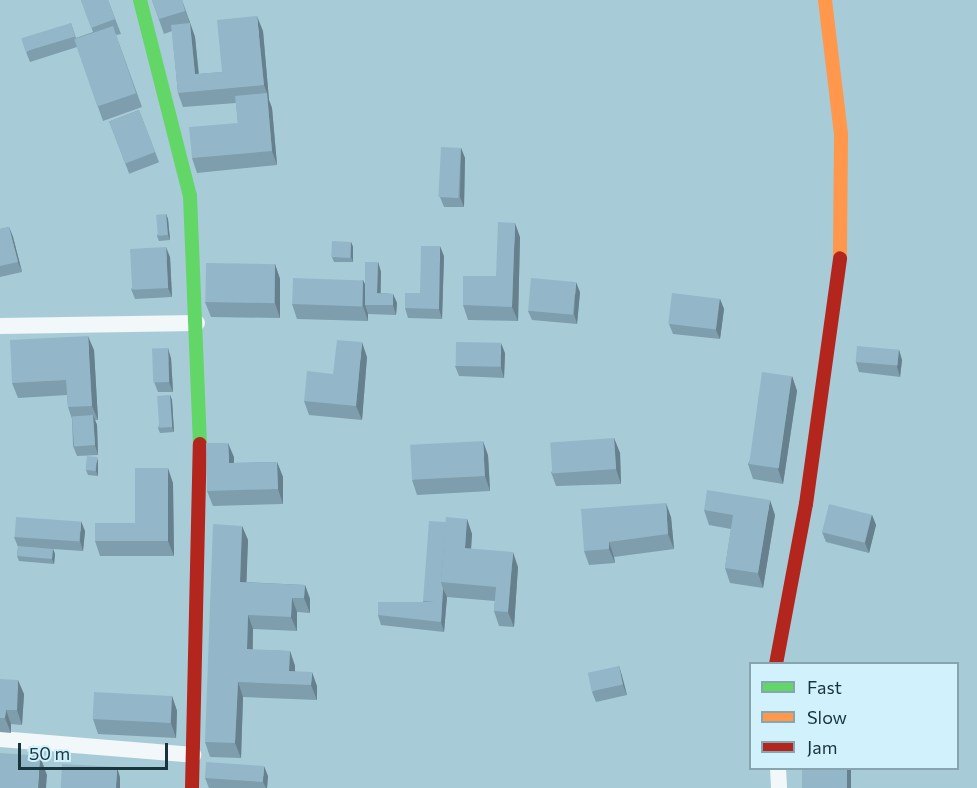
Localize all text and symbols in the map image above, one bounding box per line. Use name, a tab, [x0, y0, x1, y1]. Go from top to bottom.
legend	[749, 662, 959, 770]
text: Fast	[807, 676, 842, 698]
text: Slow	[807, 706, 847, 728]
scale bar	[21, 731, 171, 769]
text: Jam	[807, 736, 837, 758]
text: 50 m	[29, 742, 70, 764]

